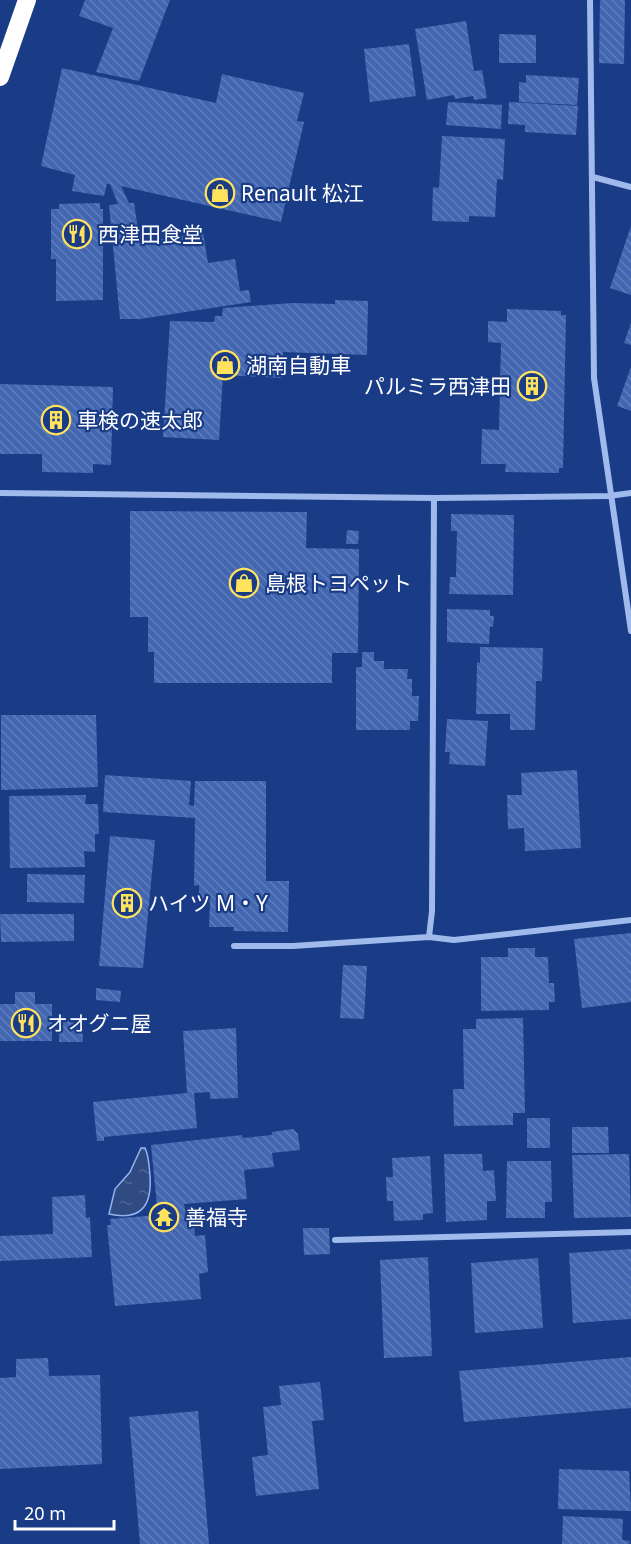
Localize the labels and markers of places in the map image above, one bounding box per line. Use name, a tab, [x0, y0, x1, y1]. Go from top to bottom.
shop icon: Renault 松江	[204, 177, 236, 209]
place label: Renault 松江	[241, 179, 364, 207]
restaurant icon: 西津田食堂	[61, 218, 93, 250]
place label: 西津田食堂	[98, 220, 203, 248]
shop icon: 湖南自動車	[209, 349, 241, 381]
place label: 湖南自動車	[246, 351, 351, 379]
building icon: パルミラ西津田	[516, 370, 548, 402]
place label: パルミラ西津田	[364, 372, 511, 400]
building icon: 車検の速太郎	[40, 404, 72, 436]
place label: 車検の速太郎	[77, 406, 203, 434]
shop icon: 島根トヨペット	[228, 567, 260, 599]
place label: 島根トヨペット	[265, 569, 412, 597]
building icon: ハイツ M・Y	[111, 887, 143, 919]
place label: ハイツ M・Y	[148, 889, 268, 917]
restaurant icon: オオグニ屋	[10, 1007, 42, 1039]
place label: オオグニ屋	[47, 1009, 152, 1037]
temple icon: 善福寺	[148, 1201, 180, 1233]
place label: 善福寺	[185, 1203, 248, 1231]

